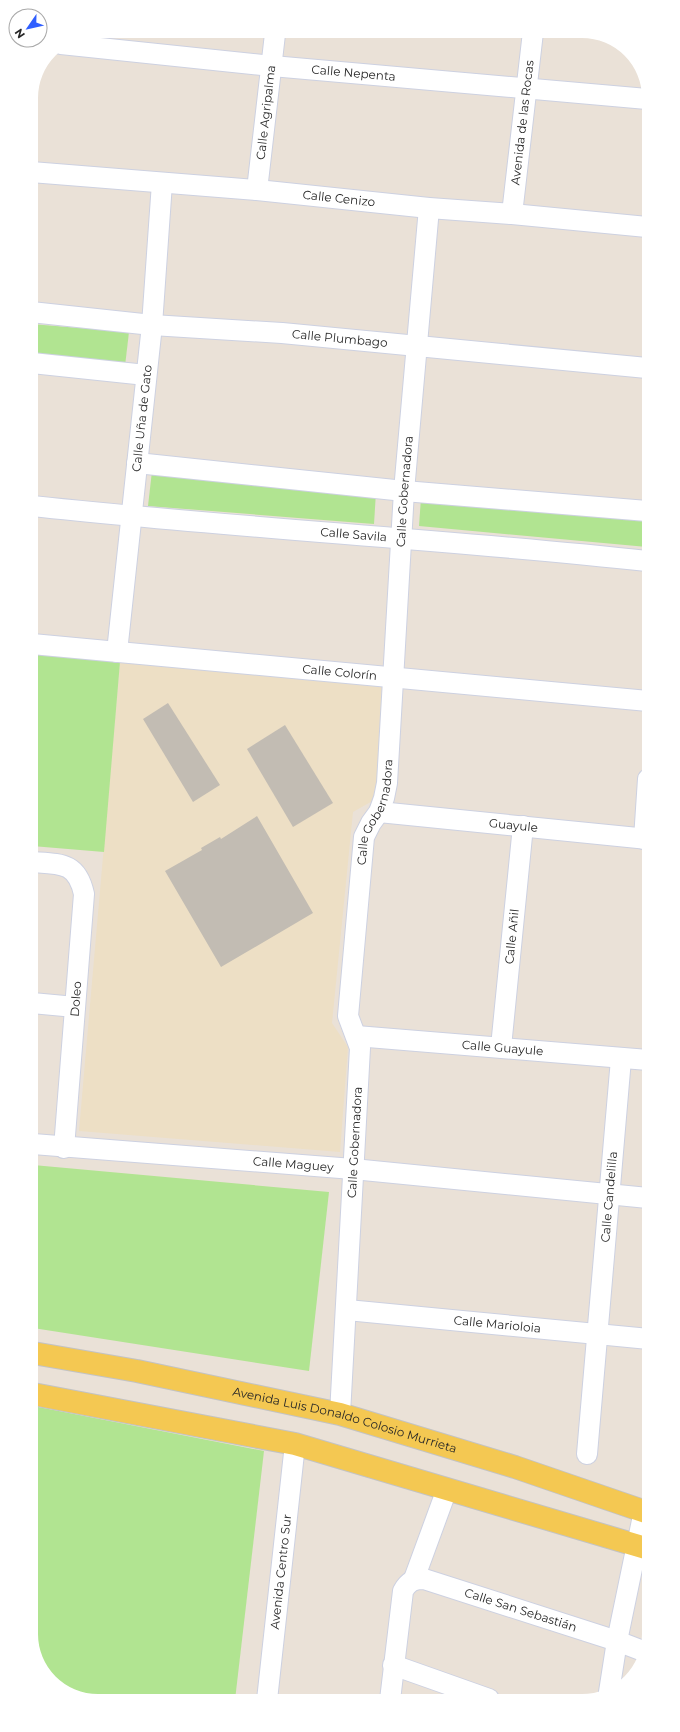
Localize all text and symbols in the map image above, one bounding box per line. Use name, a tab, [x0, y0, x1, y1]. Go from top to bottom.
north arrow	[8, 8, 48, 48]
text: N	[11, 26, 28, 41]
street label: Avenida de las Rocas	[507, 59, 537, 186]
street label: Calle Nepenta	[311, 61, 396, 84]
street label: Calle Agripalma	[253, 64, 278, 161]
street label: Calle Cenizo	[302, 187, 376, 209]
street label: Calle Plumbago	[291, 326, 388, 350]
street label: Calle Uña de Gato	[128, 364, 155, 472]
street label: Calle Gobernadora	[393, 435, 416, 547]
street label: Calle Savila	[320, 524, 388, 544]
street label: Calle Colorín	[302, 661, 378, 683]
street label: Calle Gobernadora	[354, 759, 395, 866]
street label: Guayule	[488, 815, 539, 835]
street label: Calle Añil	[501, 908, 522, 965]
street label: Doleo	[67, 981, 84, 1017]
street label: Calle Guayule	[461, 1037, 544, 1058]
street label: Calle Gobernadora	[344, 1086, 365, 1199]
street label: Calle Candelilla	[597, 1151, 620, 1243]
street label: Calle Maguey	[252, 1153, 335, 1174]
street label: Calle Marioloia	[453, 1312, 542, 1336]
street label: Avenida Luis Donaldo Colosio Murrieta	[231, 1383, 459, 1456]
street label: Avenida Centro Sur	[267, 1513, 294, 1630]
street label: Calle San Sebastián	[463, 1585, 579, 1635]

